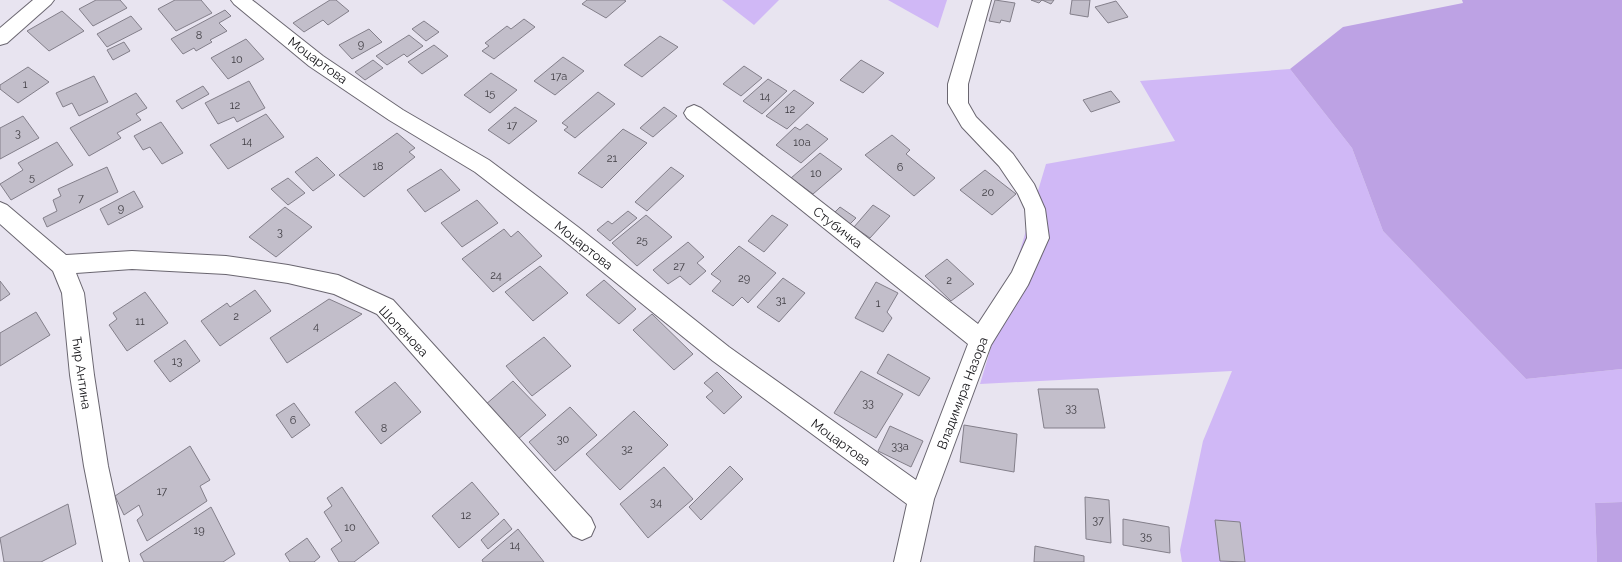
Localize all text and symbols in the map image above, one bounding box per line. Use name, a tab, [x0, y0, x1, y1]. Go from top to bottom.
house number: 8	[196, 29, 202, 42]
street label: Моцартова	[285, 34, 350, 87]
house number: 9	[358, 38, 364, 51]
house number: 10	[231, 53, 243, 66]
house number: 17a	[551, 70, 567, 83]
house number: 1	[23, 78, 28, 91]
house number: 15	[485, 87, 495, 100]
house number: 14	[760, 90, 770, 103]
house number: 12	[230, 99, 240, 112]
house number: 12	[785, 103, 795, 116]
house number: 17	[507, 119, 517, 132]
house number: 3	[15, 127, 21, 140]
house number: 14	[242, 135, 252, 148]
house number: 10a	[793, 136, 811, 149]
house number: 21	[607, 152, 618, 165]
house number: 18	[372, 160, 384, 173]
house number: 6	[897, 161, 904, 174]
house number: 10	[810, 167, 822, 180]
house number: 5	[29, 171, 35, 184]
house number: 20	[982, 186, 994, 199]
house number: 7	[78, 192, 84, 205]
house number: 9	[118, 202, 124, 215]
street label: Стубичка	[810, 204, 865, 251]
street label: Моцартова	[552, 218, 616, 273]
house number: 3	[277, 226, 283, 239]
house number: 25	[636, 234, 648, 247]
house number: 27	[673, 260, 685, 273]
house number: 24	[490, 269, 502, 282]
house number: 29	[738, 272, 750, 285]
house number: 2	[946, 274, 952, 287]
house number: 31	[776, 294, 787, 307]
house number: 1	[876, 297, 881, 310]
street label: Шопенова	[376, 303, 431, 360]
house number: 2	[233, 310, 239, 323]
house number: 11	[135, 315, 145, 328]
house number: 4	[313, 320, 319, 333]
street label: Владимира Назора	[934, 335, 991, 451]
street label: Ћир Антина	[69, 336, 94, 410]
house number: 13	[172, 355, 182, 368]
house number: 33	[862, 397, 874, 410]
house number: 33	[1065, 402, 1077, 415]
house number: 6	[290, 414, 297, 427]
street label: Моцартова	[808, 416, 873, 469]
house number: 8	[381, 422, 387, 435]
house number: 30	[557, 433, 570, 446]
house number: 33a	[891, 440, 909, 453]
house number: 32	[621, 443, 633, 456]
house number: 17	[157, 485, 167, 498]
house number: 34	[650, 496, 662, 509]
house number: 12	[461, 509, 471, 522]
house number: 37	[1092, 514, 1104, 527]
house number: 10	[344, 521, 356, 534]
house number: 19	[193, 524, 205, 537]
house number: 35	[1140, 530, 1152, 543]
house number: 14	[510, 539, 520, 552]

